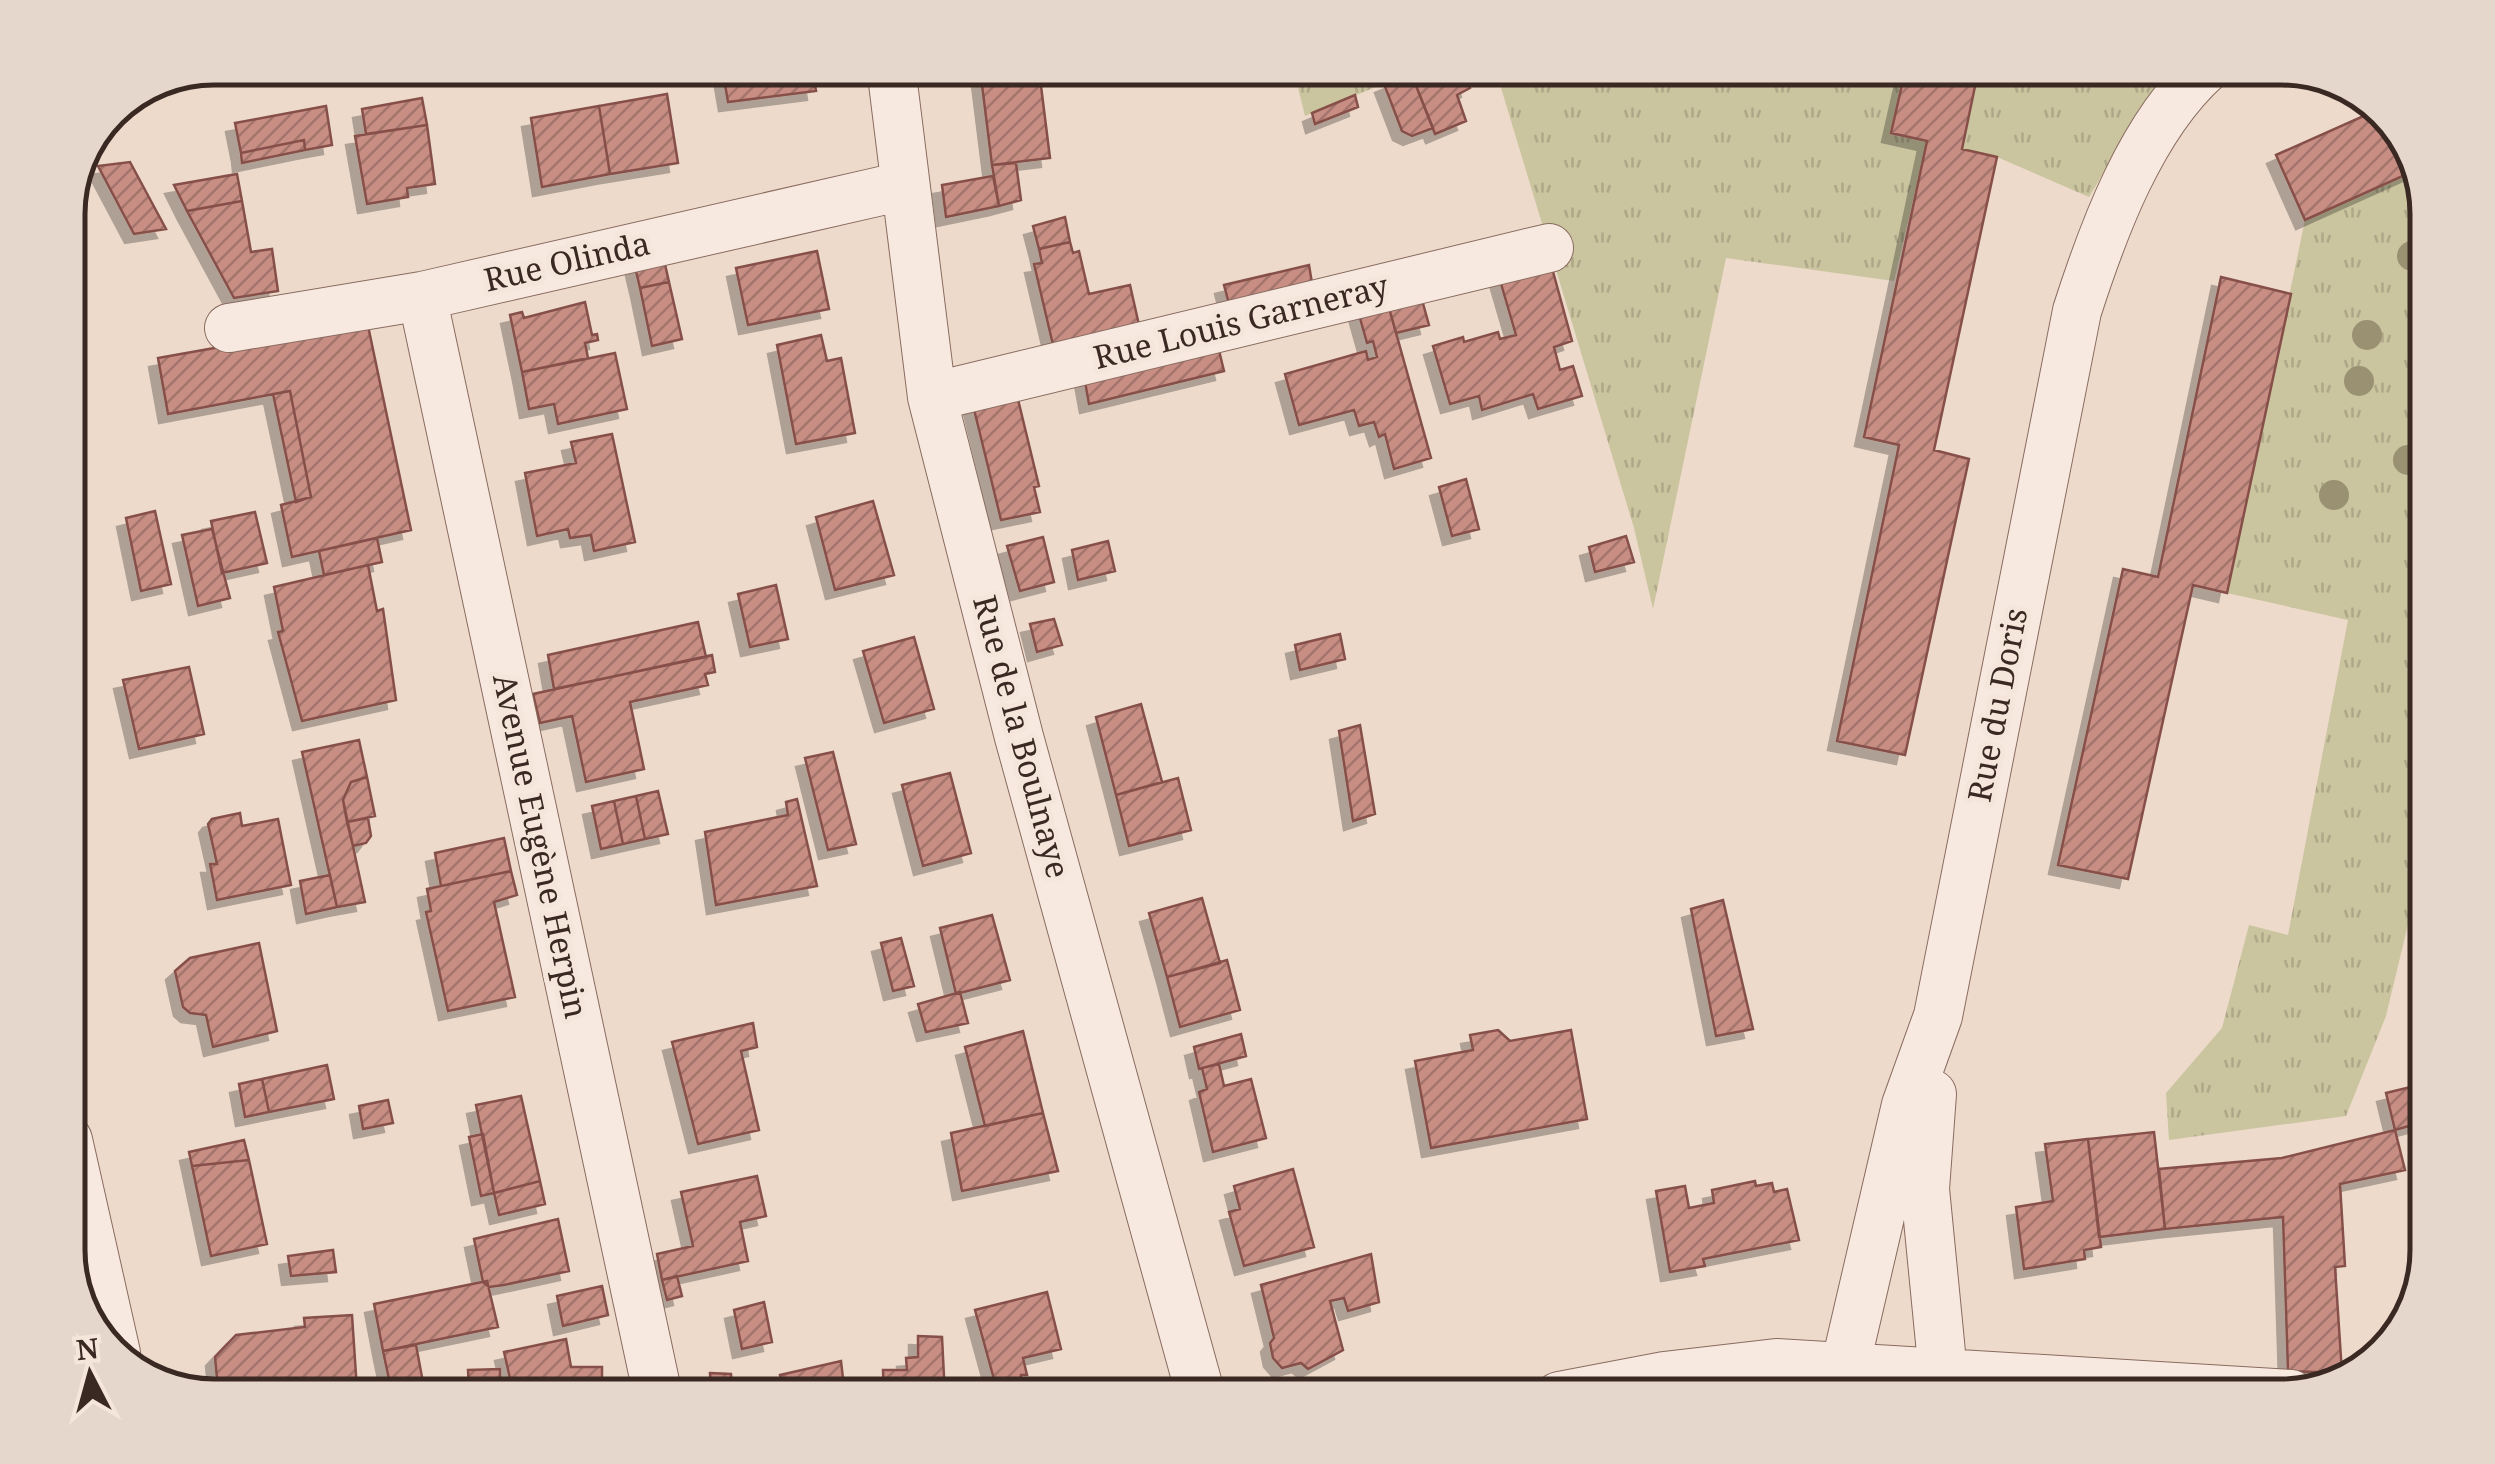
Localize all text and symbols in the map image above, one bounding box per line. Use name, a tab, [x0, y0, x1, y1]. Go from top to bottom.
street label: Rue Olinda	[480, 221, 654, 300]
street label: Rue Louis Garneray	[1089, 263, 1393, 378]
street label: Rue de la Boulnaye	[964, 591, 1081, 883]
street label: Rue du Doris	[1957, 604, 2036, 805]
street label: Avenue Eugène Herpin	[484, 669, 599, 1022]
north arrow	[40, 1324, 140, 1424]
text: N	[74, 1328, 100, 1368]

